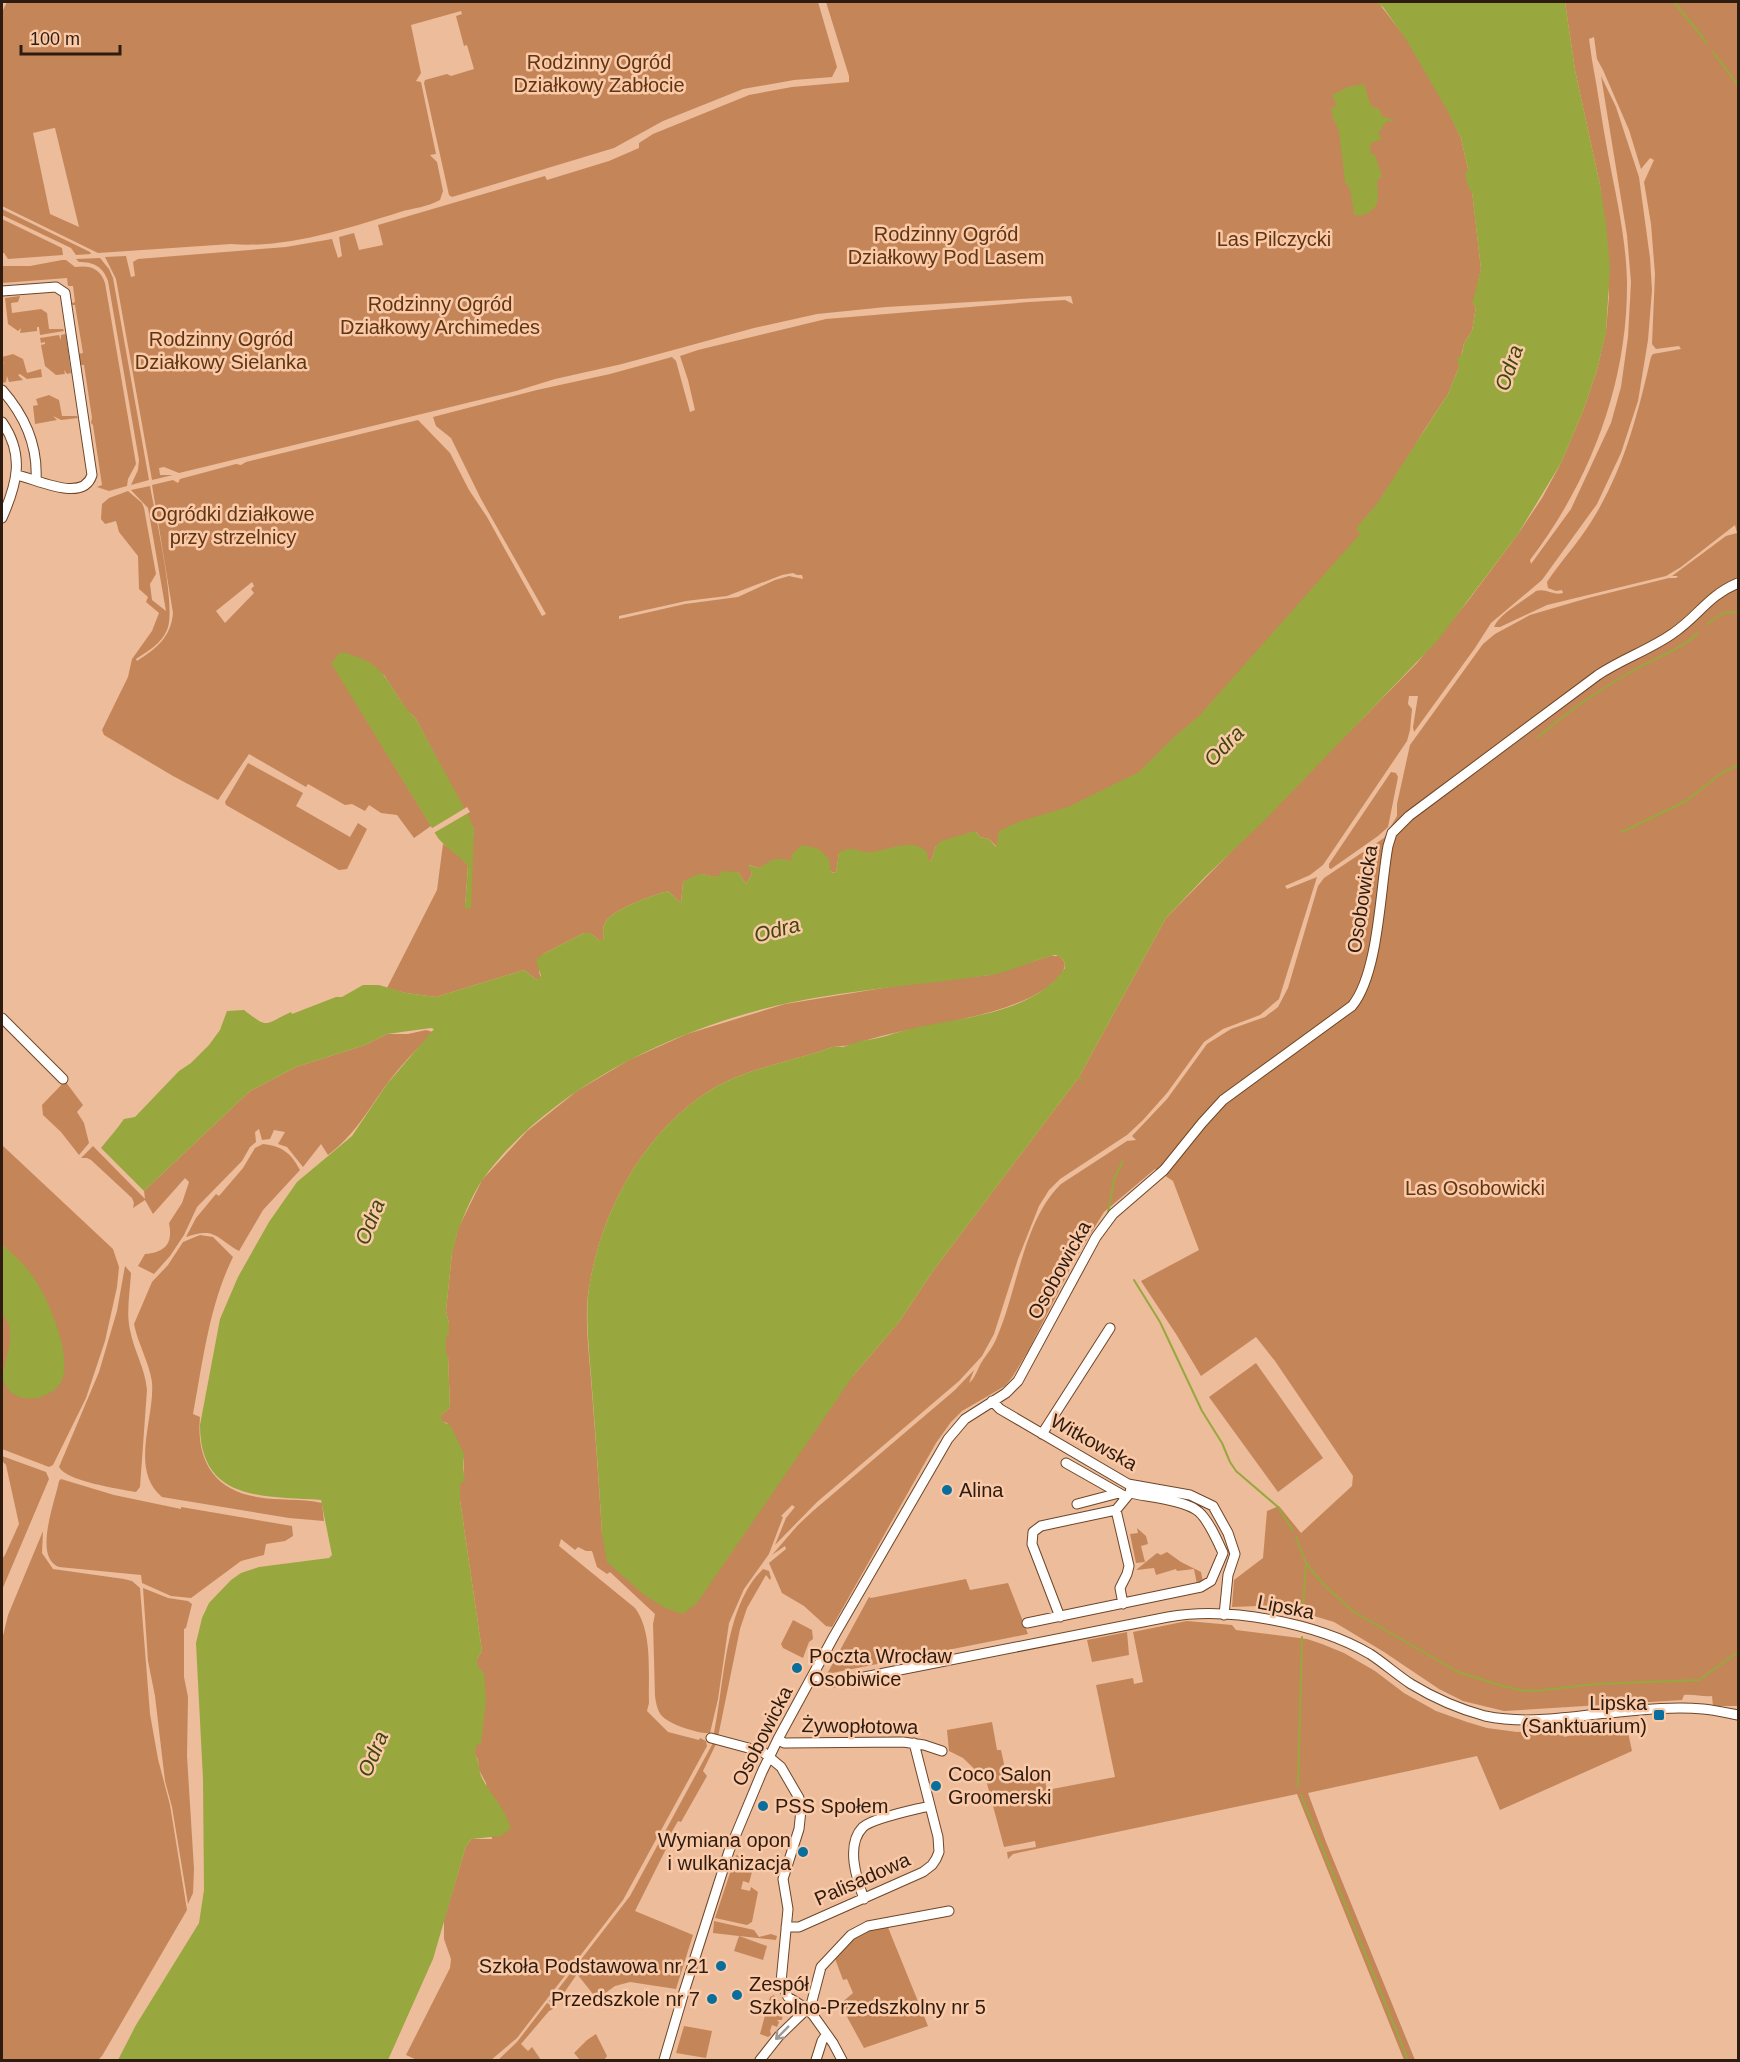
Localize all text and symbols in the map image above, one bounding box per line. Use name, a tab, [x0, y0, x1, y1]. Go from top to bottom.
scale bar	[21, 18, 120, 56]
text: 100 m	[30, 29, 80, 49]
park label: Rodzinny Ogród Działkowy Zabłocie	[513, 51, 685, 96]
park label: Rodzinny Ogród Działkowy Pod Lasem	[848, 223, 1044, 268]
park label: Las Pilczycki	[1217, 228, 1331, 250]
park label: Rodzinny Ogród Działkowy Archimedes	[340, 293, 540, 338]
park label: Rodzinny Ogród Działkowy Sielanka	[135, 328, 308, 373]
water label: Odra	[1490, 342, 1527, 394]
park label: Ogródki działkowe przy strzelnicy	[151, 503, 315, 548]
water label: Odra	[1199, 721, 1248, 770]
street label: Osobowicka	[1343, 843, 1382, 955]
water label: Odra	[751, 912, 802, 947]
park label: Las Osobowicki	[1405, 1177, 1545, 1199]
water label: Odra	[350, 1196, 389, 1248]
street label: Osobowicka	[1023, 1216, 1095, 1323]
street label: Witkowska	[1047, 1409, 1142, 1475]
place label: Alina	[959, 1479, 1004, 1501]
marker: Alina	[940, 1483, 954, 1497]
street label: Lipska	[1256, 1591, 1317, 1623]
place label: Poczta Wrocław Osobiwice	[809, 1645, 953, 1690]
marker: Poczta Wrocław Osobiwice	[790, 1661, 804, 1675]
street label: Osobowicka	[727, 1682, 797, 1790]
place label: Lipska (Sanktuarium)	[1521, 1692, 1648, 1737]
marker: Lipska (Sanktuarium)	[1652, 1708, 1666, 1722]
street label: Żywopłotowa	[801, 1714, 919, 1738]
water label: Odra	[353, 1728, 392, 1780]
place label: Coco Salon Groomerski	[948, 1763, 1051, 1808]
marker: Coco Salon Groomerski	[929, 1779, 943, 1793]
place label: PSS Społem	[775, 1795, 888, 1817]
marker: PSS Społem	[756, 1799, 770, 1813]
place label: Wymiana opon i wulkanizacja	[658, 1829, 792, 1874]
marker: Wymiana opon i wulkanizacja	[796, 1845, 810, 1859]
street label: Palisadowa	[811, 1848, 914, 1910]
place label: Szkoła Podstawowa nr 21	[479, 1955, 709, 1977]
marker: Szkoła Podstawowa nr 21	[714, 1959, 728, 1973]
place label: Zespół Szkolno-Przedszkolny nr 5	[749, 1973, 986, 2018]
place label: Przedszkole nr 7	[551, 1988, 700, 2010]
marker: Zespół Szkolno-Przedszkolny nr 5	[730, 1988, 744, 2002]
marker: Przedszkole nr 7	[705, 1992, 719, 2006]
one-way arrow	[774, 2026, 789, 2041]

